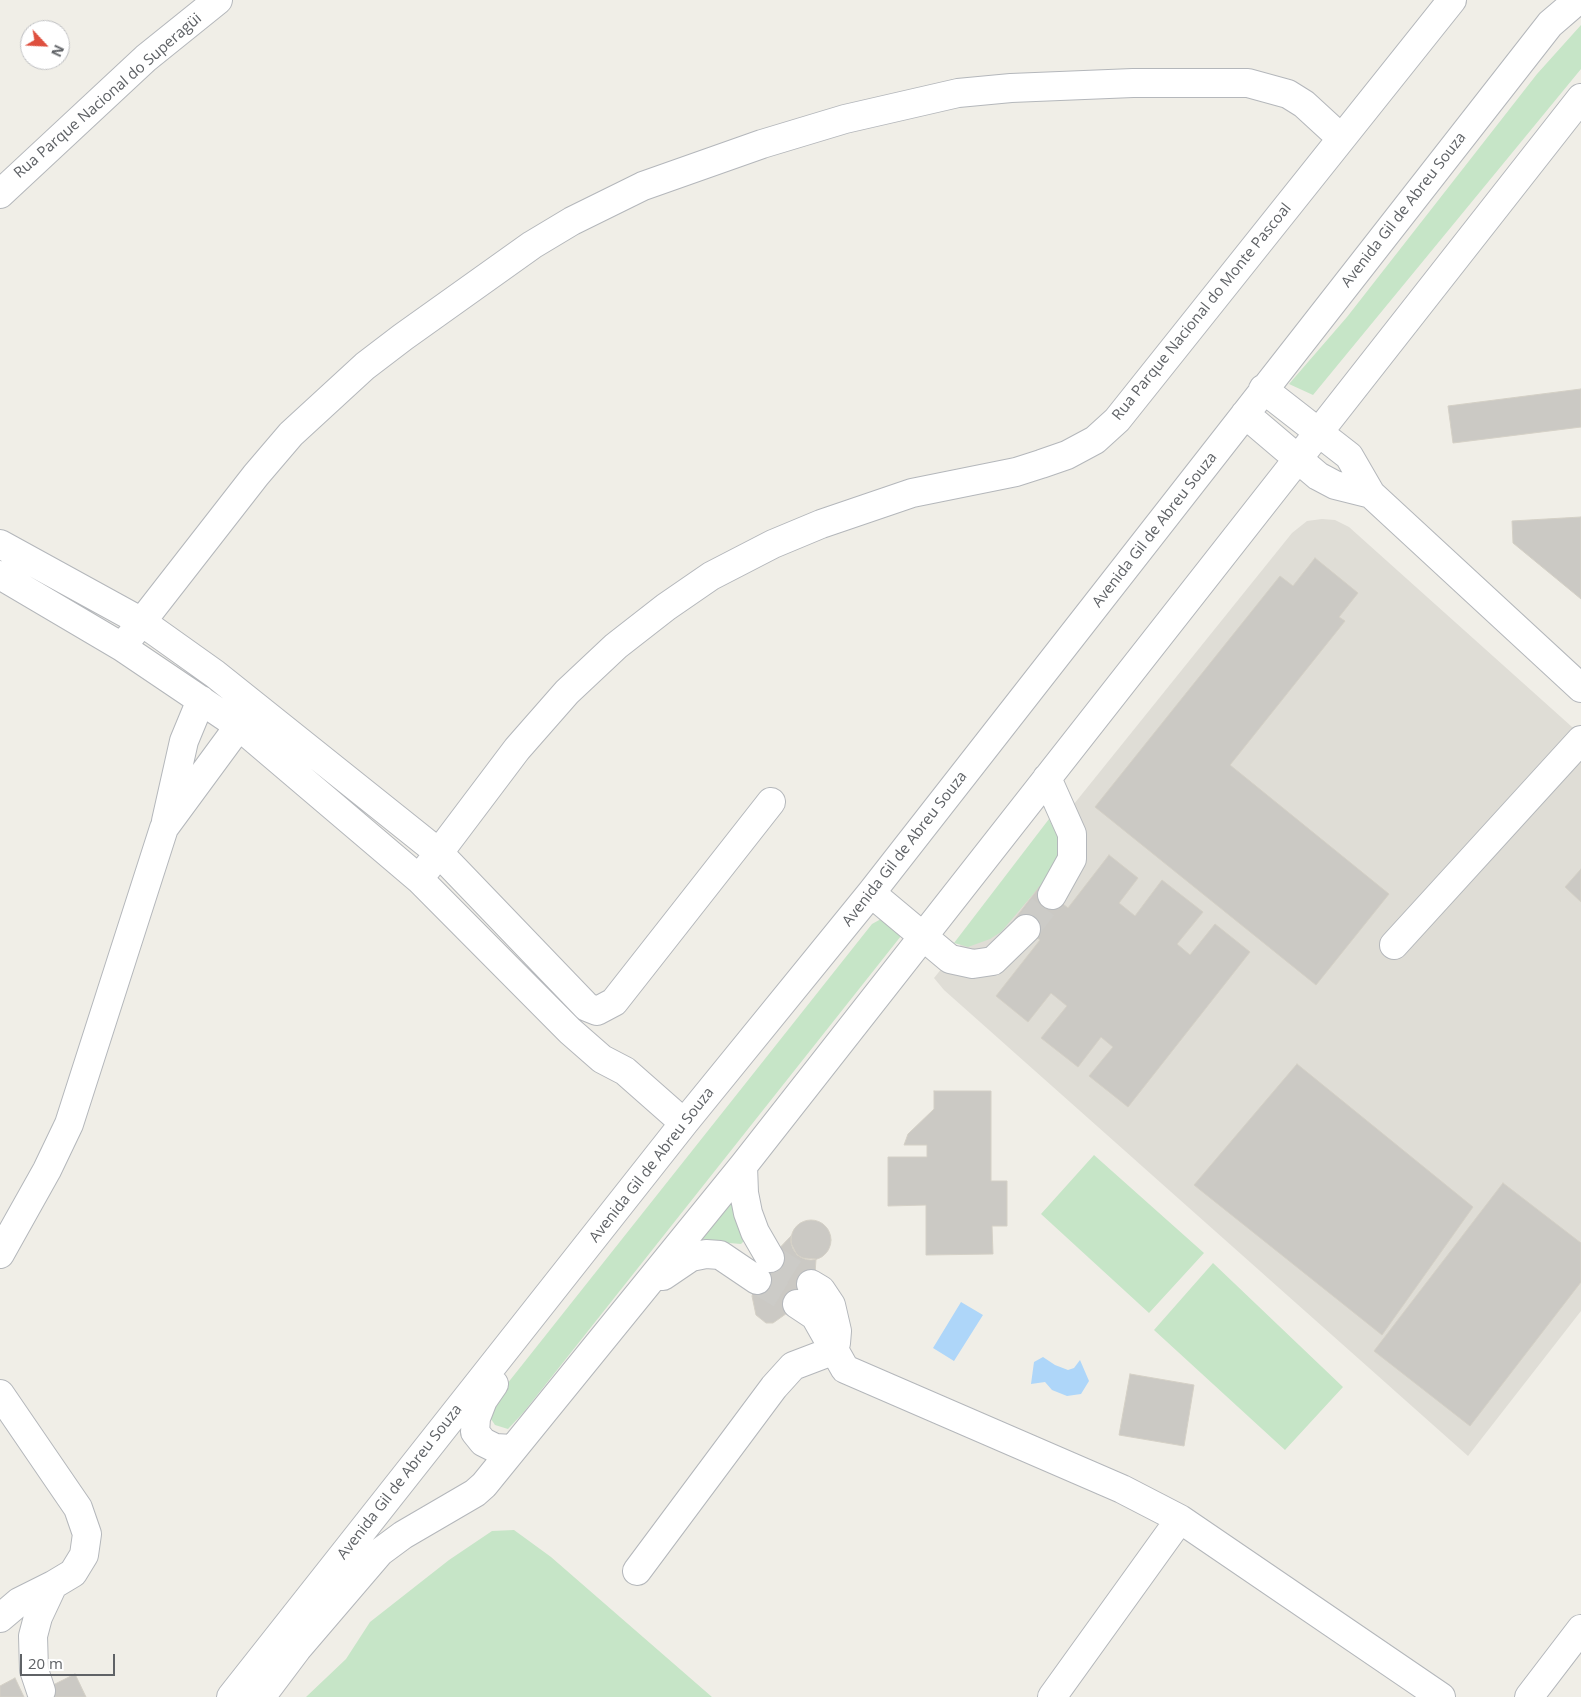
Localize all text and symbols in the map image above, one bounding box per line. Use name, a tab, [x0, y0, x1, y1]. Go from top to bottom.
street label: Rua Parque Nacional do Superagüi	[11, 10, 205, 182]
north arrow	[20, 20, 70, 70]
street label: Avenida Gil de Abreu Souza	[1338, 129, 1470, 291]
street label: Rua Parque Nacional do Monte Pascoal	[1109, 200, 1295, 424]
street label: Avenida Gil de Abreu Souza	[1089, 449, 1221, 611]
street label: Avenida Gil de Abreu Souza	[839, 768, 971, 930]
street label: Avenida Gil de Abreu Souza	[586, 1084, 718, 1246]
street label: Avenida Gil de Abreu Souza	[334, 1401, 466, 1563]
scale bar	[22, 1644, 118, 1676]
text: 20 m	[28, 1653, 63, 1673]

